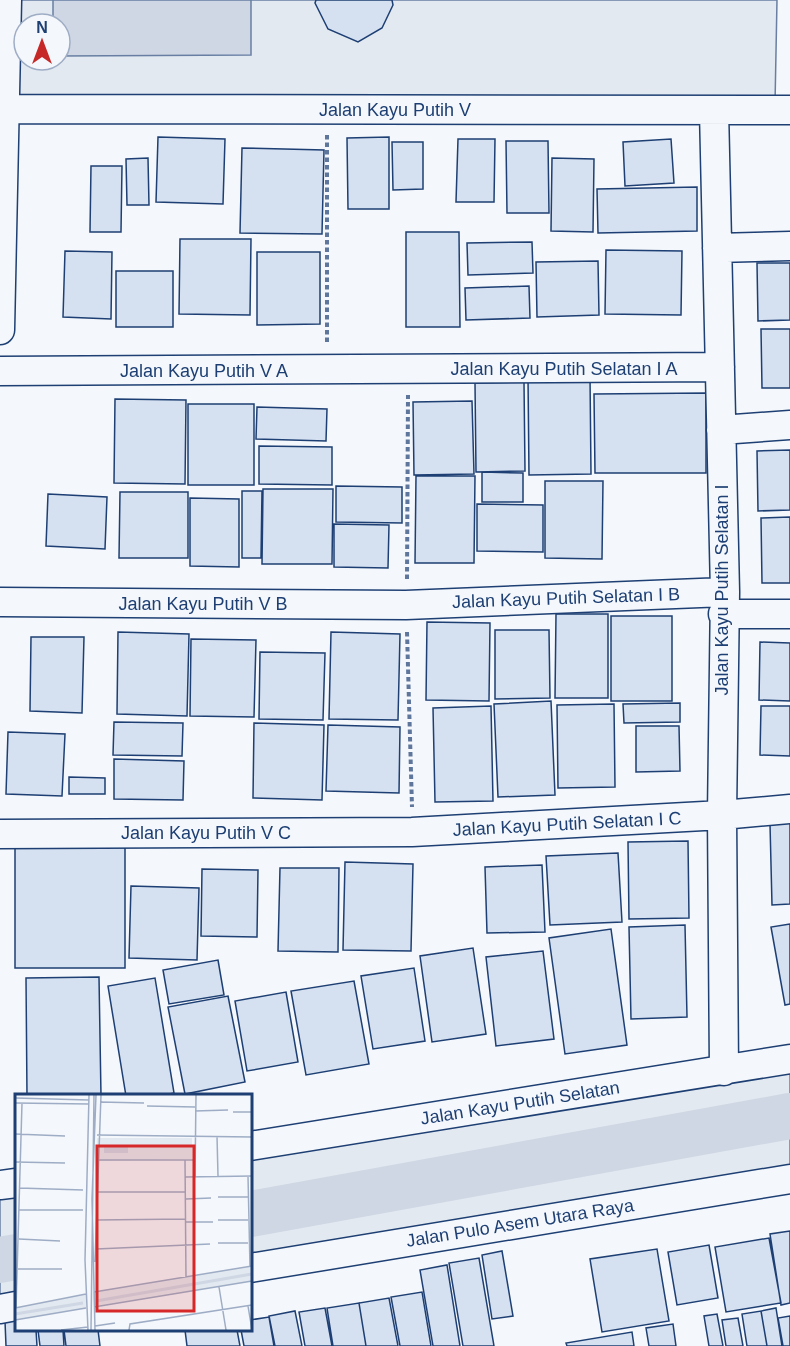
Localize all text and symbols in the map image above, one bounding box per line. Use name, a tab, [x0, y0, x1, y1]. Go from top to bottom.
north arrow	[12, 12, 72, 72]
text: N	[36, 19, 48, 36]
street label: Jalan Kayu Putih V	[319, 100, 471, 120]
street label: Jalan Kayu Putih Selatan I A	[450, 359, 678, 379]
street label: Jalan Kayu Putih V A	[120, 361, 288, 381]
street label: Jalan Kayu Putih Selatan I	[712, 484, 732, 696]
street label: Jalan Kayu Putih Selatan I B	[452, 584, 680, 612]
street label: Jalan Kayu Putih V B	[118, 594, 288, 614]
street label: Jalan Kayu Putih Selatan I C	[452, 808, 682, 840]
street label: Jalan Kayu Putih V C	[121, 823, 291, 843]
street label: Jalan Kayu Putih Selatan	[419, 1077, 621, 1129]
inset map	[15, 1094, 252, 1331]
street label: Jalan Pulo Asem Utara Raya	[405, 1195, 636, 1251]

